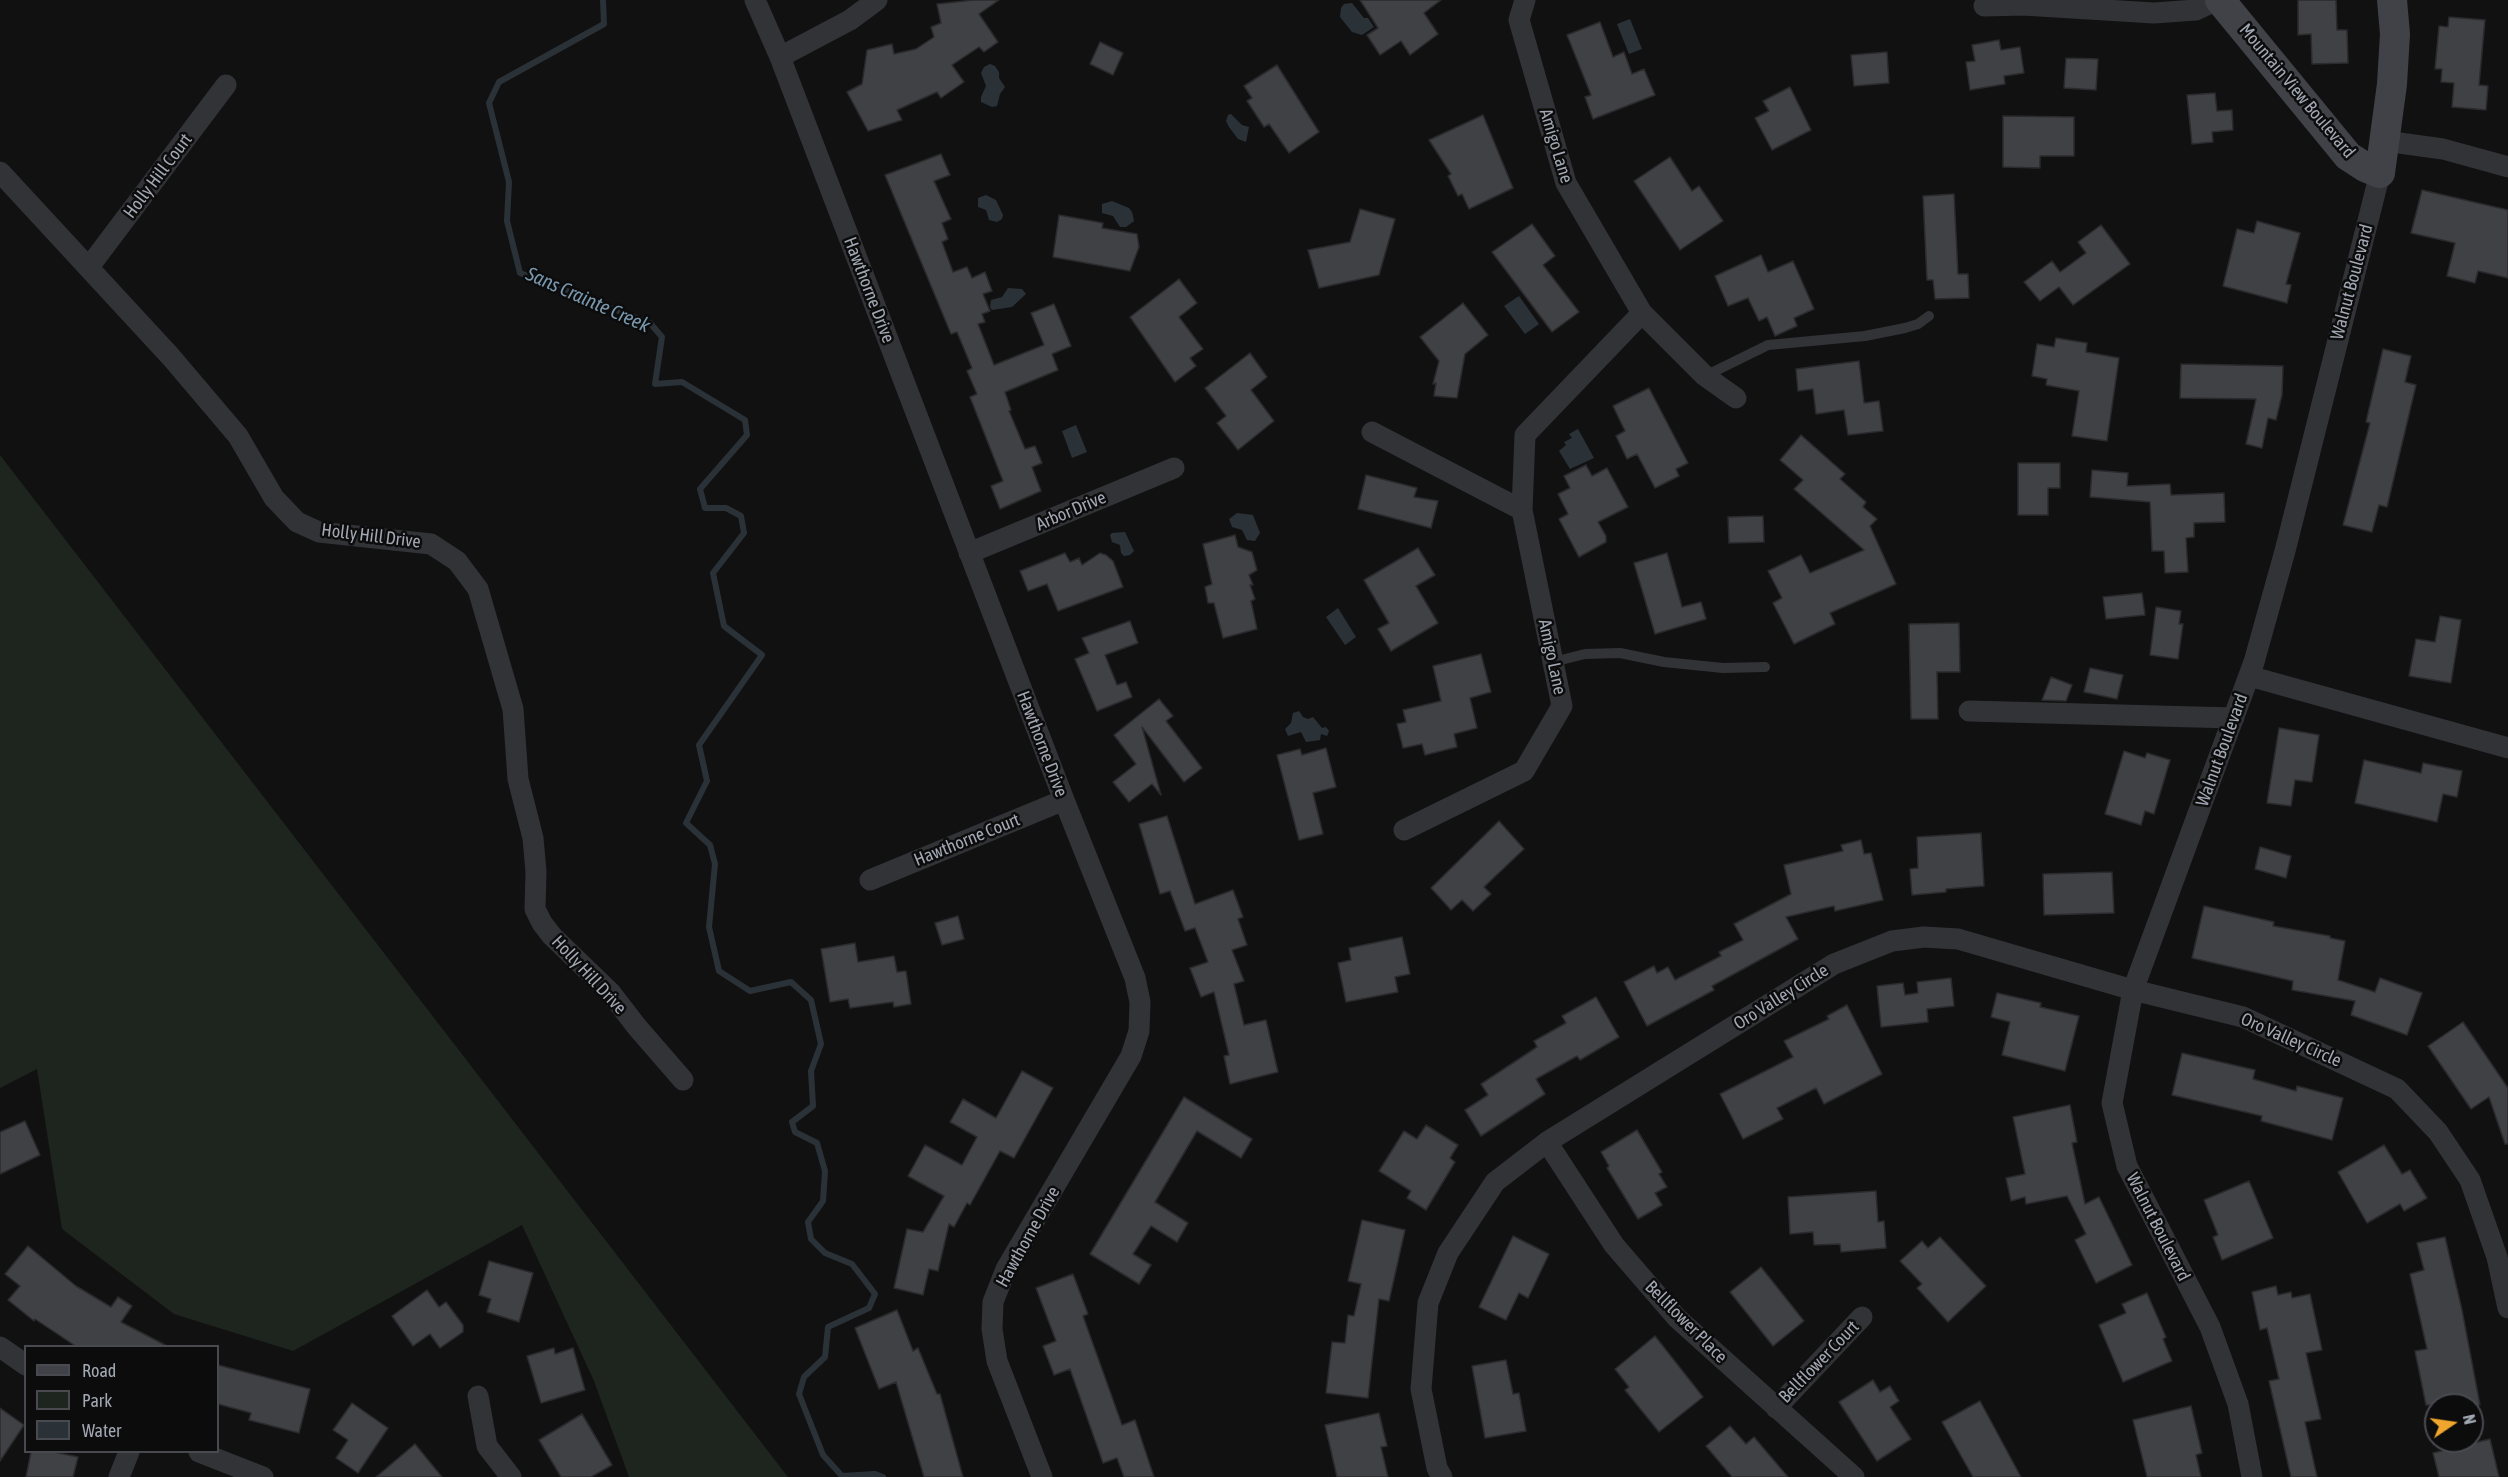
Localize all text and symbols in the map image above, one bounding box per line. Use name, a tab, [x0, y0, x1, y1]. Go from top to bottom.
street label: Mountain View Boulevard	[2235, 19, 2359, 163]
street label: Amigo Lane	[1534, 106, 1578, 186]
street label: Holly Hill Court	[119, 129, 197, 223]
street label: Walnut Boulevard	[2326, 222, 2378, 342]
street label: Hawthorne Drive	[839, 234, 899, 346]
water label: Sans Crainte Creek	[522, 262, 654, 338]
street label: Arbor Drive	[1033, 487, 1109, 535]
street label: Holly Hill Drive	[320, 519, 422, 553]
street label: Amigo Lane	[1533, 617, 1571, 697]
street label: Hawthorne Drive	[1012, 688, 1072, 800]
street label: Walnut Boulevard	[2192, 691, 2252, 809]
street label: Hawthorne Court	[911, 809, 1023, 871]
street label: Holly Hill Drive	[547, 931, 631, 1019]
street label: Oro Valley Circle	[1730, 959, 1832, 1035]
street label: Oro Valley Circle	[2237, 1008, 2345, 1072]
street label: Walnut Boulevard	[2121, 1169, 2195, 1285]
street label: Hawthorne Drive	[992, 1183, 1064, 1291]
street label: Bellflower Place	[1640, 1276, 1732, 1368]
street label: Bellflower Court	[1774, 1316, 1864, 1408]
legend	[24, 1345, 219, 1453]
text: Road	[82, 1360, 116, 1381]
text: Park	[82, 1390, 112, 1411]
north arrow	[2424, 1393, 2484, 1453]
text: N	[2460, 1413, 2479, 1426]
text: Water	[82, 1420, 121, 1441]

